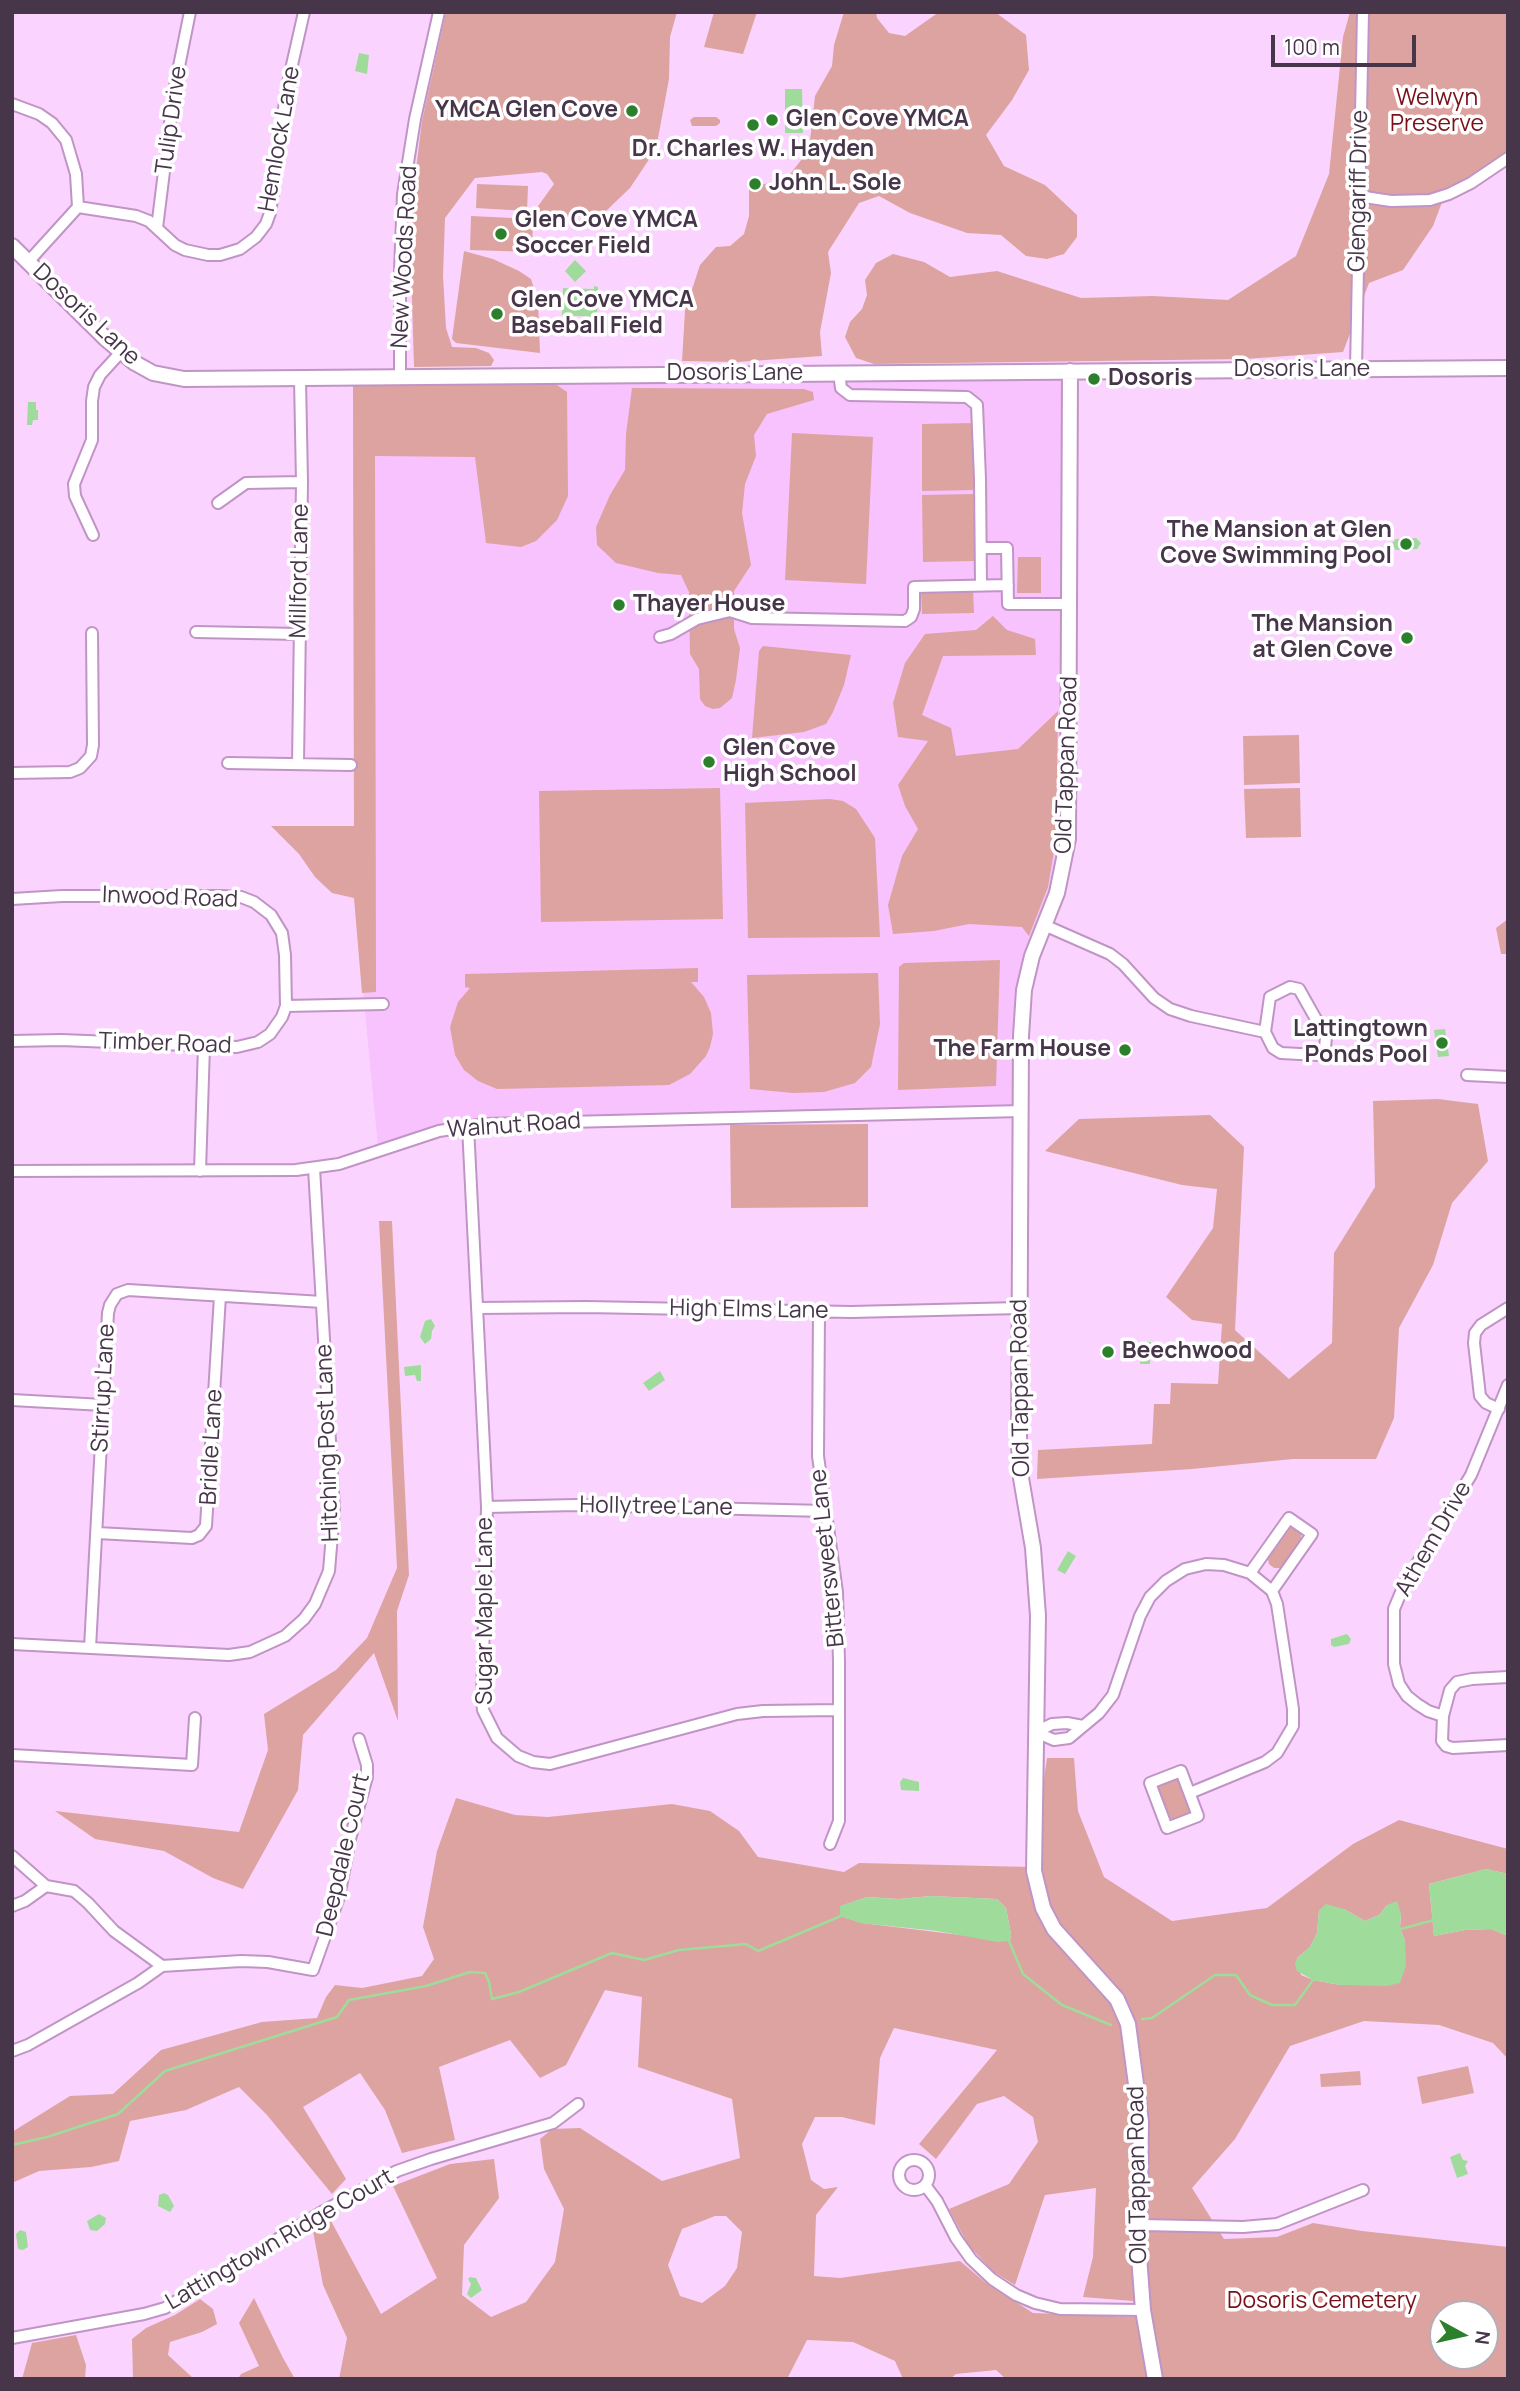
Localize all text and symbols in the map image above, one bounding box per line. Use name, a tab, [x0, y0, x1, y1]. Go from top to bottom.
scale bar	[1275, 21, 1420, 65]
text: 100 m	[1284, 33, 1340, 61]
street label: Tulip Drive	[151, 64, 193, 176]
street label: Hemlock Lane	[254, 64, 306, 214]
park label: Welwyn Preserve	[1390, 85, 1484, 139]
place label: YMCA Glen Cove	[435, 97, 618, 125]
marker: YMCA Glen Cove	[624, 103, 640, 119]
place label: Glen Cove YMCA	[786, 106, 969, 134]
street label: Glengariff Drive	[1344, 110, 1374, 272]
marker: Glen Cove YMCA	[764, 112, 780, 128]
marker: Dr. Charles W. Hayden	[745, 117, 761, 133]
place label: Dr. Charles W. Hayden	[632, 136, 874, 164]
street label: New Woods Road	[386, 165, 424, 349]
place label: John L. Sole	[769, 170, 902, 198]
marker: John L. Sole	[747, 176, 763, 192]
place label: Glen Cove YMCA Soccer Field	[515, 207, 698, 261]
marker: Glen Cove YMCA Soccer Field	[493, 226, 509, 242]
street label: Dosoris Lane	[27, 258, 145, 372]
place label: Glen Cove YMCA Baseball Field	[511, 287, 694, 341]
marker: Glen Cove YMCA Baseball Field	[489, 306, 505, 322]
street label: Dosoris Lane	[1234, 356, 1370, 384]
street label: Dosoris Lane	[667, 360, 803, 388]
place label: Dosoris	[1108, 365, 1193, 393]
marker: Dosoris	[1086, 371, 1102, 387]
street label: Millford Lane	[285, 503, 315, 639]
place label: The Mansion at Glen Cove Swimming Pool	[1160, 517, 1392, 571]
marker: The Mansion at Glen Cove Swimming Pool	[1398, 536, 1414, 552]
place label: Thayer House	[633, 591, 785, 619]
marker: Thayer House	[611, 597, 627, 613]
place label: The Mansion at Glen Cove	[1251, 611, 1393, 665]
marker: The Mansion at Glen Cove	[1399, 630, 1415, 646]
street label: Old Tappan Road	[1050, 676, 1084, 854]
place label: Glen Cove High School	[723, 735, 857, 789]
marker: Glen Cove High School	[701, 754, 717, 770]
street label: Inwood Road	[101, 882, 239, 914]
place label: Lattingtown Ponds Pool	[1293, 1016, 1428, 1070]
street label: Timber Road	[98, 1028, 232, 1060]
marker: Lattingtown Ponds Pool	[1434, 1035, 1450, 1051]
place label: The Farm House	[933, 1036, 1111, 1064]
marker: The Farm House	[1117, 1042, 1133, 1058]
street label: Walnut Road	[446, 1108, 582, 1144]
street label: High Elms Lane	[669, 1295, 829, 1325]
street label: Old Tappan Road	[1006, 1299, 1036, 1477]
street label: Stirrup Lane	[87, 1323, 121, 1453]
place label: Beechwood	[1122, 1338, 1252, 1366]
street label: Hitching Post Lane	[311, 1343, 345, 1543]
marker: Beechwood	[1100, 1344, 1116, 1360]
street label: Bridle Lane	[195, 1388, 229, 1506]
street label: Bittersweet Lane	[805, 1468, 851, 1648]
street label: Athem Drive	[1390, 1477, 1478, 1601]
street label: Hollytree Lane	[579, 1492, 733, 1522]
street label: Sugar Maple Lane	[472, 1517, 500, 1705]
street label: Deepdale Court	[312, 1771, 376, 1939]
street label: Old Tappan Road	[1123, 2086, 1153, 2264]
street label: Lattingtown Ridge Court	[161, 2163, 399, 2317]
park label: Dosoris Cemetery	[1227, 2288, 1417, 2316]
north arrow	[1429, 2300, 1499, 2370]
text: N	[1469, 2329, 1497, 2346]

